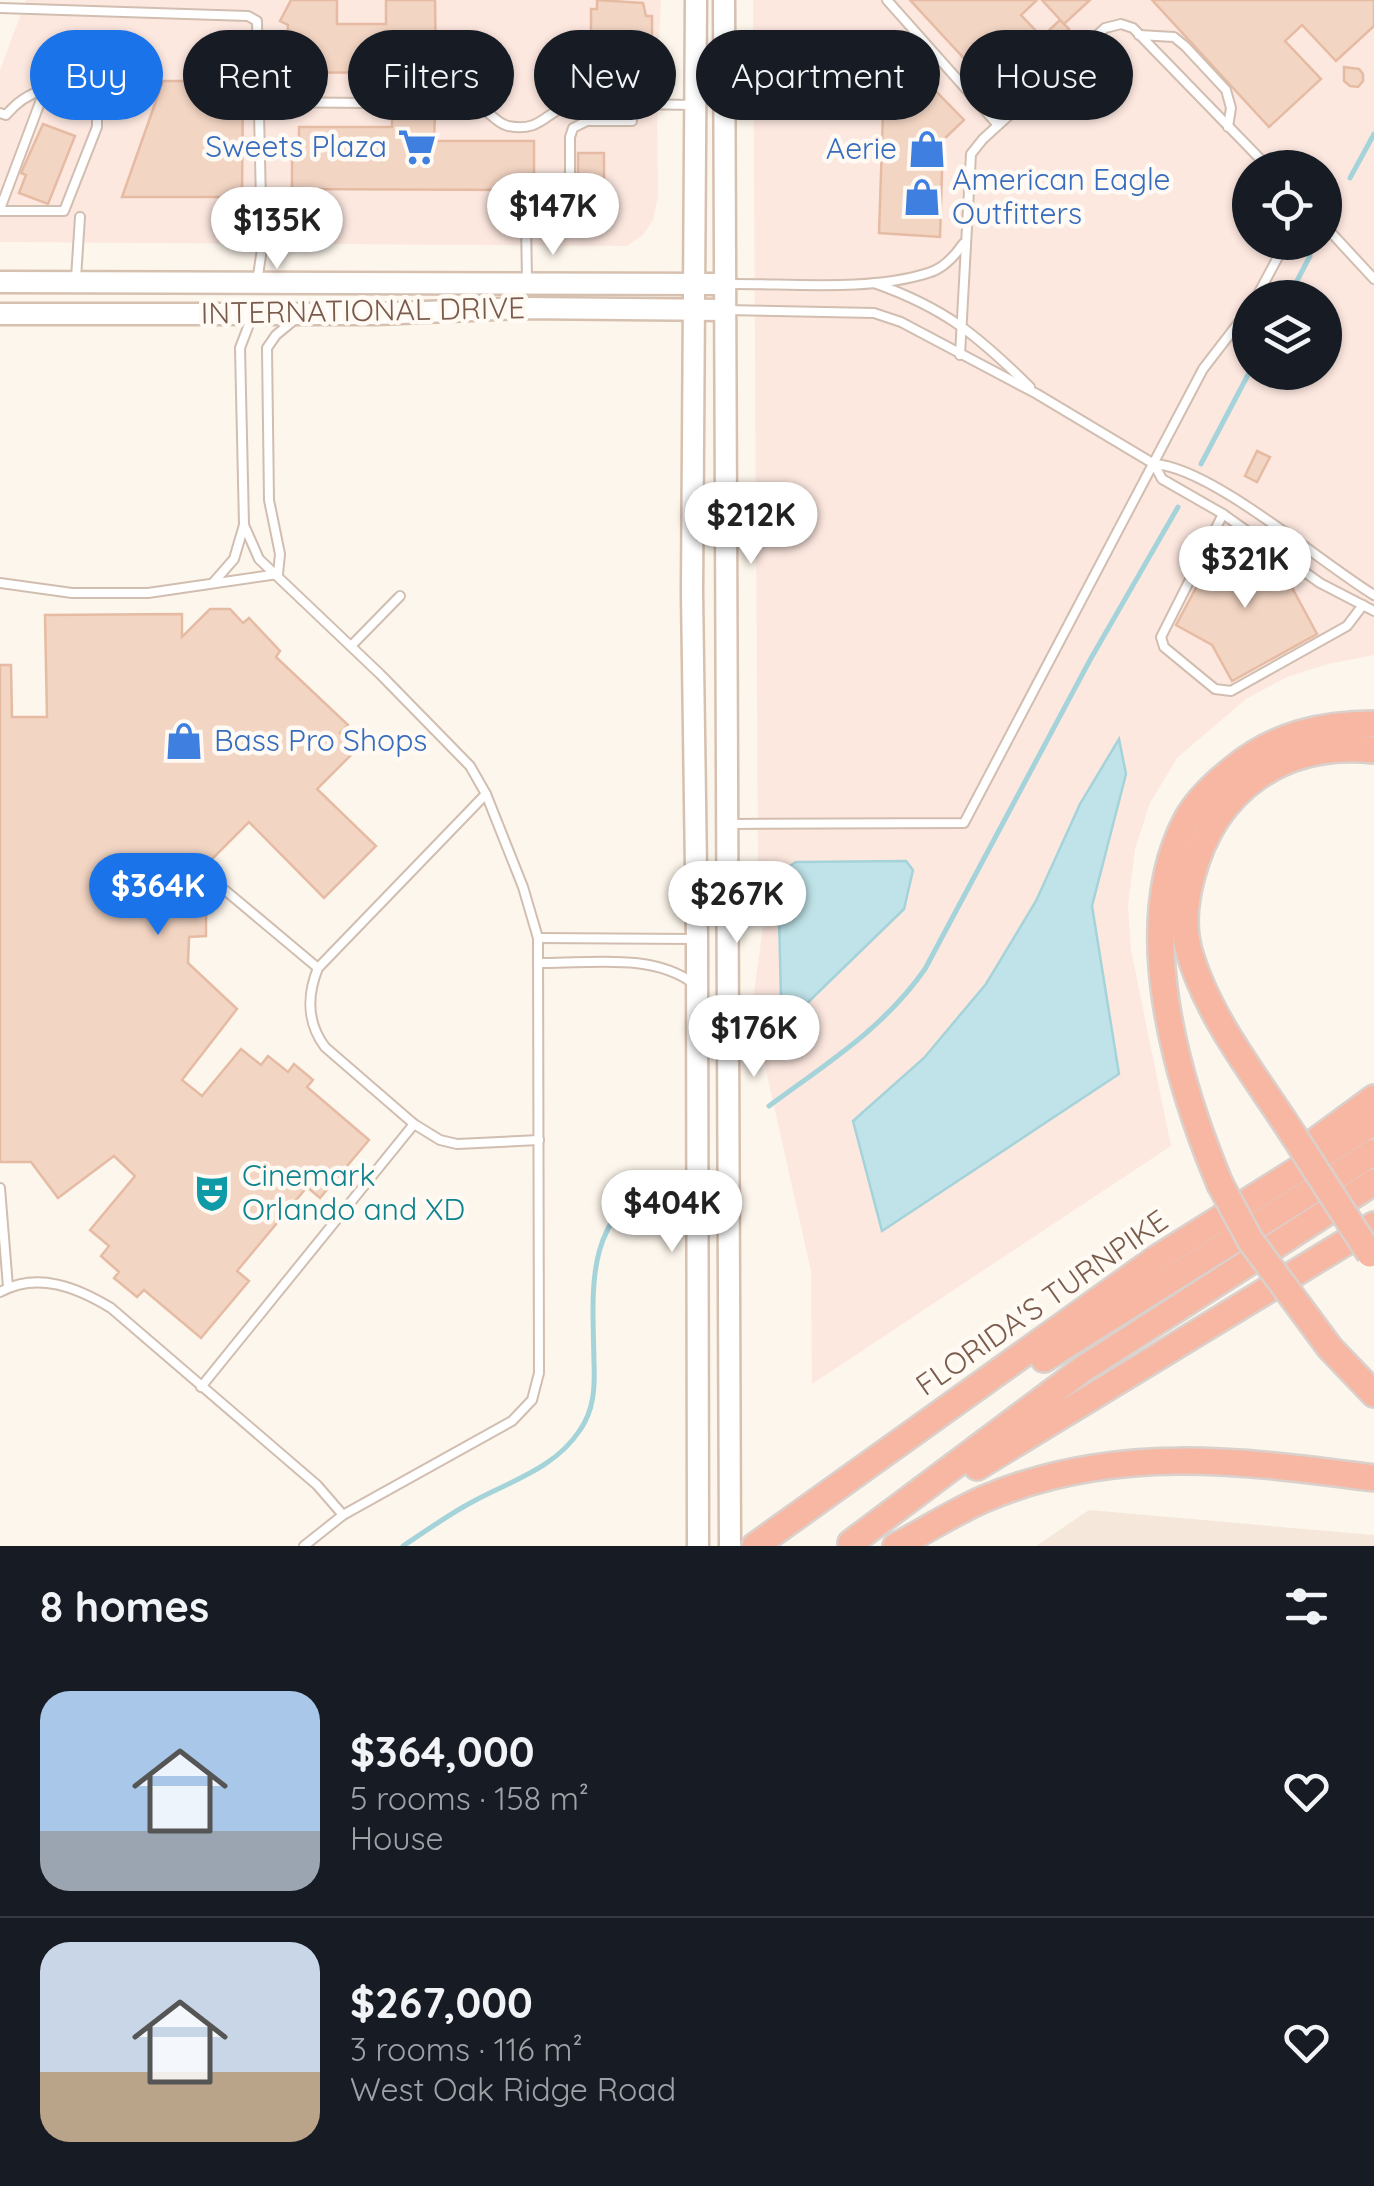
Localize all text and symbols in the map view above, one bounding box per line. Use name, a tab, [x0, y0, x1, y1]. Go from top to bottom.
chip: Buy	[30, 30, 163, 120]
chip: Rent	[183, 30, 328, 120]
chip: Filters	[348, 30, 514, 120]
chip: New	[534, 30, 676, 120]
chip: Apartment	[696, 30, 940, 120]
chip: House	[960, 30, 1133, 120]
supermarket icon: Sweets Plaza	[396, 126, 438, 168]
place label: Sweets Plaza	[205, 127, 387, 165]
shop icon: Aerie	[906, 128, 948, 170]
place label: Aerie	[826, 129, 897, 167]
map controls	[1232, 150, 1342, 390]
button: locate	[1232, 150, 1342, 260]
place label: American Eagle Outfitters	[952, 160, 1170, 232]
pin: $147K	[483, 173, 623, 258]
shop icon: American Eagle Outfitters	[901, 176, 943, 218]
text: $147K	[509, 185, 597, 225]
pin: $135K	[207, 187, 347, 272]
text: $135K	[233, 199, 321, 239]
button: layers	[1232, 280, 1342, 390]
street label: INTERNATIONAL DRIVE	[200, 288, 526, 332]
pin: $212K	[681, 482, 821, 567]
text: $212K	[707, 494, 795, 534]
pin: $321K	[1175, 526, 1315, 611]
text: $321K	[1201, 538, 1289, 578]
shop icon: Bass Pro Shops	[163, 720, 205, 762]
place label: Bass Pro Shops	[214, 721, 427, 759]
pin: $364K	[88, 853, 228, 938]
pin: $267K	[667, 861, 807, 946]
text: $364K	[111, 865, 205, 905]
text: $267K	[690, 873, 784, 913]
pin: $176K	[684, 995, 824, 1080]
text: $176K	[711, 1007, 797, 1047]
place label: Cinemark Orlando and XD	[242, 1156, 465, 1228]
pin: $404K	[602, 1170, 742, 1255]
theatre icon: Cinemark Orlando and XD	[191, 1172, 233, 1214]
text: $404K	[623, 1182, 721, 1222]
street label: FLORIDA'S TURNPIKE	[908, 1201, 1175, 1403]
icon: filters	[1279, 1579, 1334, 1634]
text: 8 homes	[40, 1580, 209, 1633]
text: $364,000	[350, 1725, 534, 1778]
icon: home	[120, 1731, 240, 1851]
icon: heart	[1279, 1764, 1334, 1819]
text: 5 rooms · 158 m²	[350, 1778, 589, 1818]
text: House	[350, 1818, 444, 1858]
text: $267,000	[350, 1976, 533, 2029]
icon: home	[120, 1982, 240, 2102]
icon: heart	[1279, 2015, 1334, 2070]
text: 3 rooms · 116 m²	[350, 2029, 583, 2069]
text: West Oak Ridge Road	[350, 2069, 676, 2109]

